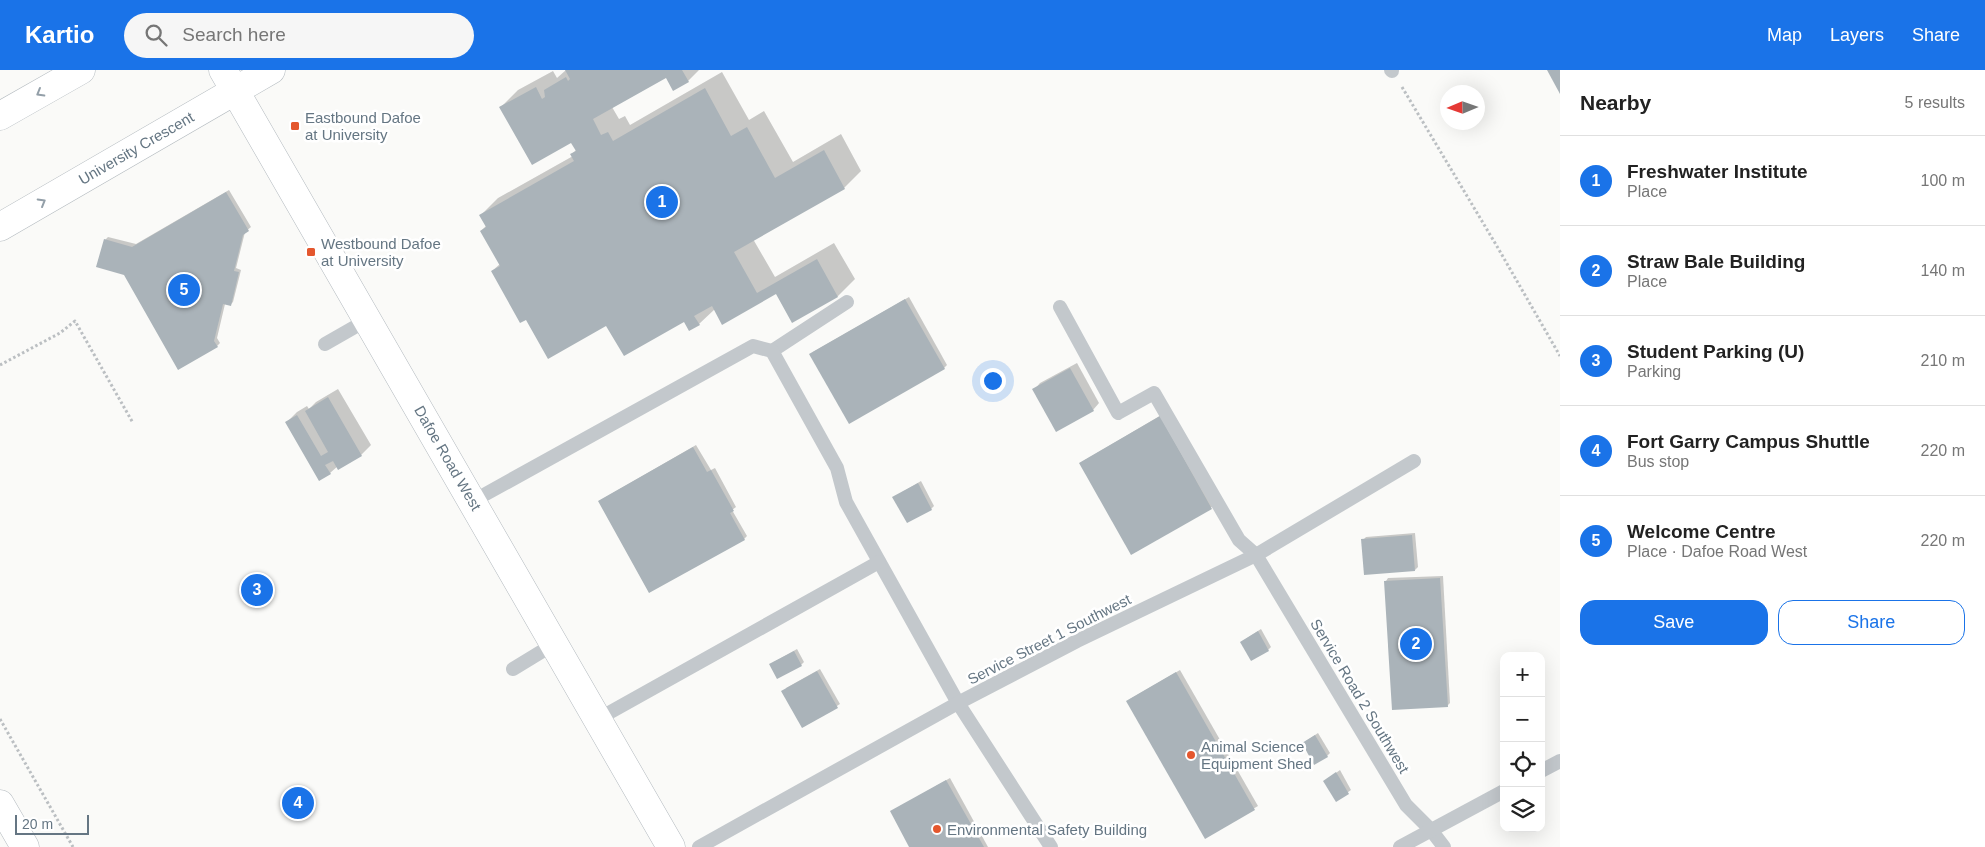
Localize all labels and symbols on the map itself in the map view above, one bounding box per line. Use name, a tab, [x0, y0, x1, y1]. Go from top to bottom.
north arrow	[1440, 85, 1485, 130]
one-way arrow	[37, 87, 46, 97]
street label: University Crescent	[75, 108, 197, 188]
place label: Eastbound Dafoe at University	[305, 109, 421, 143]
marker: Eastbound Dafoe at University	[289, 120, 301, 132]
pin: 1	[646, 183, 678, 221]
one-way arrow	[37, 199, 46, 209]
place label: Westbound Dafoe at University	[321, 235, 441, 269]
marker: Westbound Dafoe at University	[305, 246, 317, 258]
pin: 5	[168, 271, 200, 309]
your location	[980, 368, 1006, 394]
street label: Dafoe Road West	[411, 403, 485, 514]
pin: 3	[241, 571, 273, 609]
street label: Service Street 1 Southwest	[965, 590, 1134, 688]
street label: Service Road 2 Southwest	[1307, 616, 1413, 777]
pin: 2	[1400, 625, 1432, 663]
place label: Animal Science Equipment Shed	[1201, 738, 1312, 772]
marker: Animal Science Equipment Shed	[1185, 749, 1197, 761]
pin: 4	[282, 784, 314, 822]
scale bar	[15, 812, 89, 835]
place label: Environmental Safety Building	[947, 821, 1147, 838]
marker: Environmental Safety Building	[931, 823, 943, 835]

